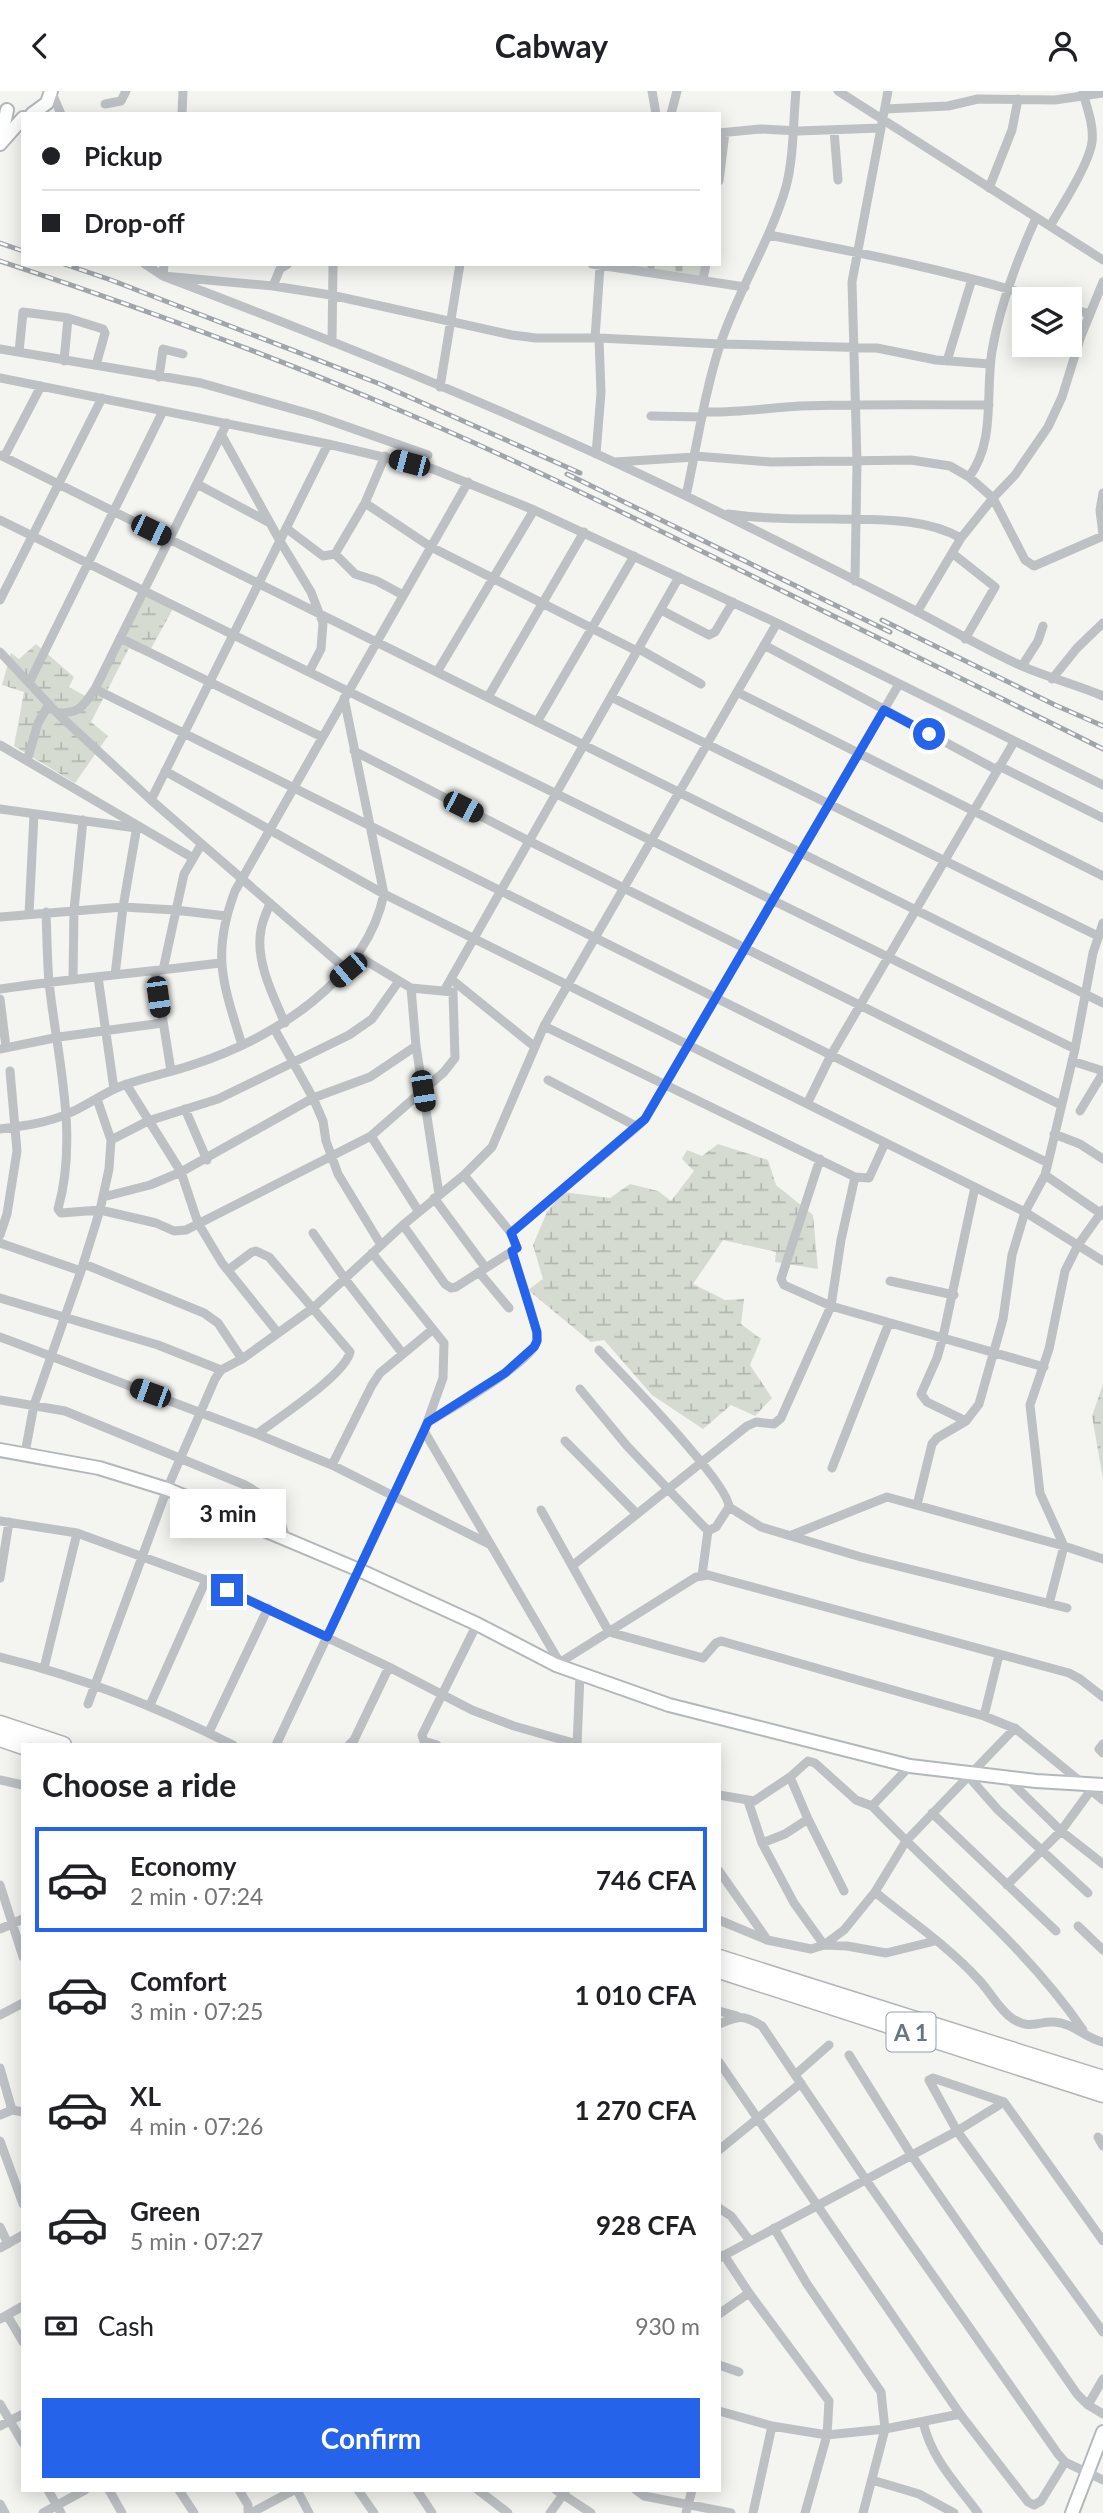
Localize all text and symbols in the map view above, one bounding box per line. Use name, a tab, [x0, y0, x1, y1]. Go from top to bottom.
text: Cabway	[495, 26, 608, 65]
icon: back	[21, 27, 59, 65]
icon: person	[1044, 27, 1082, 65]
text: Pickup	[84, 140, 163, 172]
text: Drop-off	[84, 207, 185, 239]
map controls	[1012, 287, 1082, 357]
button: layers	[1012, 287, 1082, 357]
car	[386, 447, 433, 479]
car	[128, 511, 175, 549]
route start	[913, 718, 945, 750]
car	[440, 788, 487, 826]
car	[326, 948, 371, 992]
car	[145, 975, 172, 1019]
car	[410, 1069, 437, 1113]
car	[127, 1376, 174, 1410]
callout: 3 min	[169, 1489, 285, 1537]
text: 3 min	[199, 1499, 257, 1527]
route end	[211, 1574, 243, 1606]
text: Choose a ride	[42, 1765, 236, 1804]
icon: car	[46, 1848, 109, 1911]
text: Economy	[130, 1850, 236, 1882]
text: 746 CFA	[596, 1864, 696, 1896]
text: 2 min · 07:24	[130, 1882, 263, 1910]
icon: car	[46, 1963, 109, 2026]
text: Comfort	[130, 1965, 227, 1997]
text: 1 010 CFA	[575, 1979, 696, 2011]
text: 3 min · 07:25	[130, 1997, 263, 2025]
road number: A 1	[886, 2013, 936, 2051]
icon: car	[46, 2078, 109, 2141]
text: XL	[130, 2080, 161, 2112]
text: 1 270 CFA	[575, 2094, 696, 2126]
text: 4 min · 07:26	[130, 2112, 263, 2140]
icon: car	[46, 2193, 109, 2256]
text: Green	[130, 2195, 200, 2227]
text: 928 CFA	[596, 2209, 696, 2241]
text: 5 min · 07:27	[130, 2227, 263, 2255]
icon: cash	[42, 2307, 80, 2345]
text: Cash	[98, 2310, 154, 2342]
text: 930 m	[635, 2312, 700, 2340]
button: Confirm	[42, 2398, 700, 2478]

